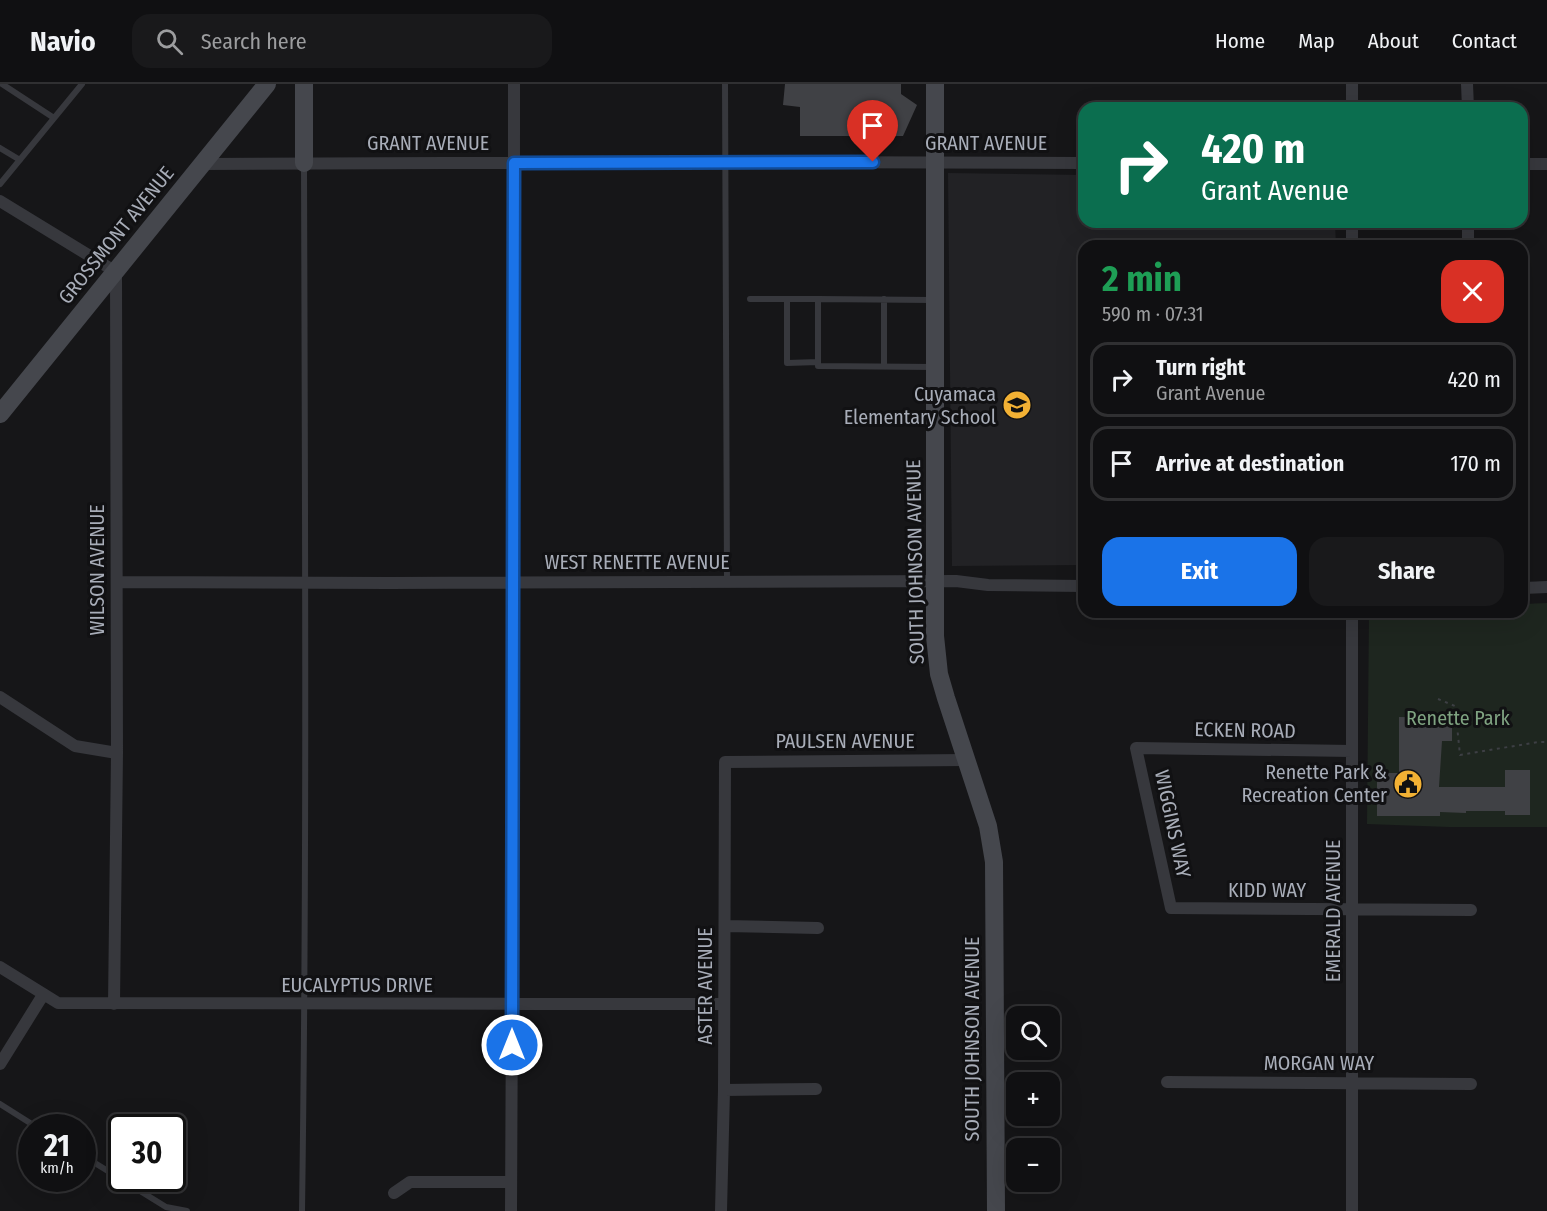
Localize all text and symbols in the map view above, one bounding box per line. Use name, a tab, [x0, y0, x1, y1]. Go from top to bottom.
search box	[132, 14, 552, 68]
text: Navio	[30, 25, 96, 58]
icon: search	[153, 25, 186, 58]
text: Search here	[201, 28, 307, 55]
text: Home	[1215, 28, 1265, 54]
text: Map	[1298, 28, 1335, 54]
text: About	[1368, 28, 1419, 54]
text: Contact	[1452, 28, 1517, 54]
pin	[847, 100, 898, 162]
icon: arrive	[856, 109, 889, 142]
text: 420 m	[1201, 124, 1305, 174]
icon: right	[1102, 126, 1180, 204]
street label: GRANT AVENUE	[367, 131, 489, 155]
street label: GRANT AVENUE	[925, 131, 1047, 155]
street label: GROSSMONT AVENUE	[53, 161, 179, 309]
text: Grant Avenue	[1201, 175, 1349, 207]
text: 2 min	[1102, 257, 1182, 301]
button: close	[1441, 260, 1504, 323]
text: 590 m · 07:31	[1102, 302, 1204, 326]
text: Turn right	[1156, 354, 1245, 381]
icon: right	[1105, 363, 1138, 396]
text: 420 m	[1447, 366, 1501, 393]
text: Grant Avenue	[1156, 381, 1266, 405]
place label: Cuyamaca Elementary School	[844, 382, 996, 429]
school or university icon: Cuyamaca Elementary School	[1001, 389, 1033, 421]
icon: arrive	[1105, 447, 1138, 480]
text: Arrive at destination	[1156, 450, 1344, 477]
text: 170 m	[1450, 450, 1501, 477]
street label: SOUTH JOHNSON AVENUE	[901, 459, 929, 665]
street label: WILSON AVENUE	[85, 504, 109, 636]
button: Exit	[1102, 537, 1297, 606]
button: Share	[1309, 537, 1504, 606]
street label: WEST RENETTE AVENUE	[544, 550, 730, 574]
park label: Renette Park	[1406, 706, 1511, 730]
street label: ECKEN ROAD	[1194, 717, 1296, 743]
street label: PAULSEN AVENUE	[775, 729, 915, 753]
place label: Renette Park & Recreation Center	[1241, 760, 1387, 807]
street label: WIGGINS WAY	[1150, 768, 1196, 880]
public building icon: Renette Park & Recreation Center	[1392, 768, 1424, 800]
street label: EMERALD AVENUE	[1321, 840, 1345, 982]
street label: KIDD WAY	[1228, 878, 1306, 902]
street label: ASTER AVENUE	[693, 927, 717, 1045]
street label: SOUTH JOHNSON AVENUE	[960, 937, 984, 1142]
street label: EUCALYPTUS DRIVE	[281, 973, 433, 997]
map controls	[1006, 1006, 1060, 1192]
button: search	[1006, 1006, 1060, 1060]
position arrow	[480, 1013, 544, 1077]
street label: MORGAN WAY	[1264, 1051, 1374, 1075]
button: +	[1006, 1072, 1060, 1126]
speed limit sign: 30	[108, 1114, 186, 1192]
text: 21	[44, 1128, 70, 1164]
button: −	[1006, 1138, 1060, 1192]
text: km/h	[40, 1159, 74, 1177]

